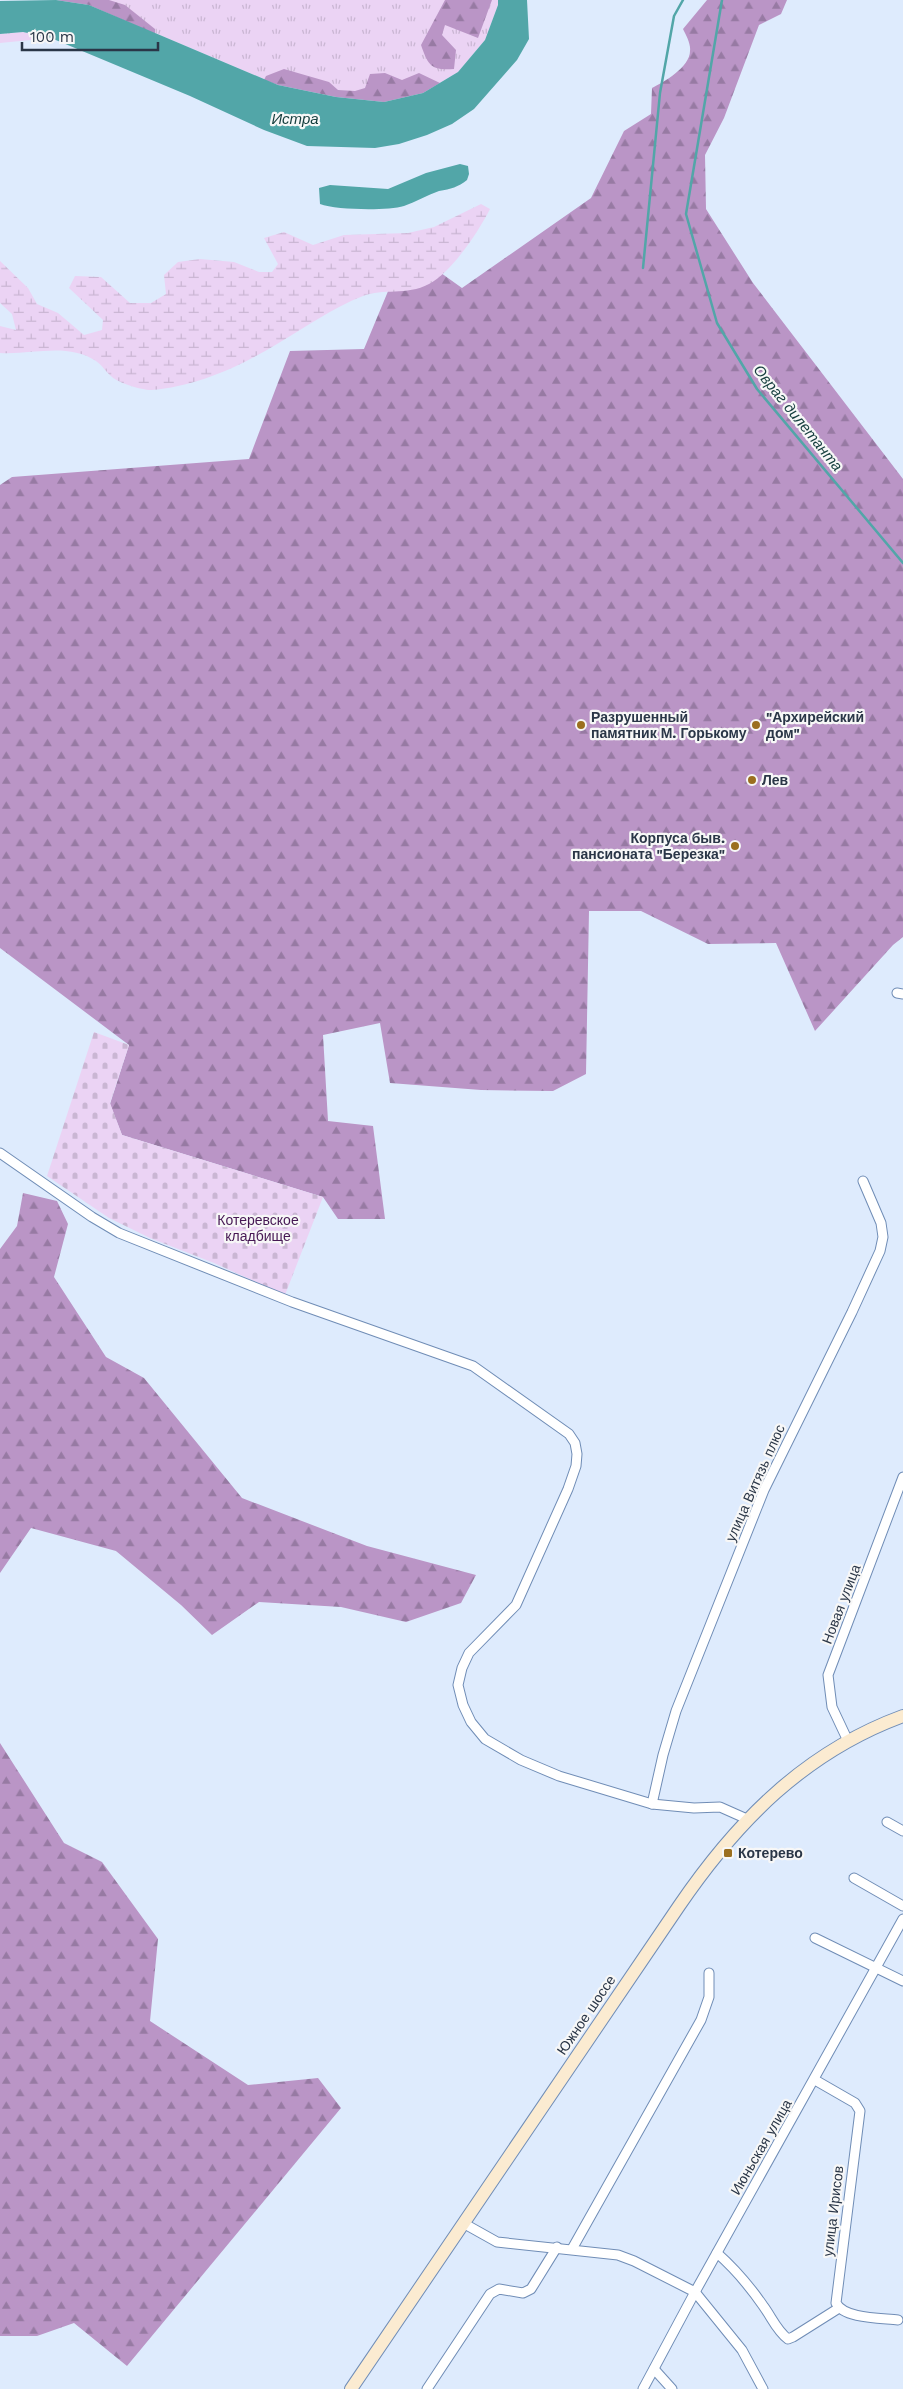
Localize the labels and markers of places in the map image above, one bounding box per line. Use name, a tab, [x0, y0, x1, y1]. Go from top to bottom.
place label: Разрушенный памятник М. Горькому	[591, 709, 747, 741]
place label: "Архирейский дом"	[766, 709, 864, 741]
marker: Разрушенный памятник М. Горькому	[575, 719, 587, 731]
marker: "Архирейский дом"	[750, 719, 762, 731]
place label: Лев	[762, 772, 789, 788]
marker: Лев	[746, 774, 758, 786]
place label: Корпуса быв. пансионата "Березка"	[572, 830, 725, 862]
marker: Корпуса быв. пансионата "Березка"	[729, 840, 741, 852]
place label: Котерево	[738, 1845, 803, 1861]
marker: Котерево	[722, 1847, 734, 1859]

